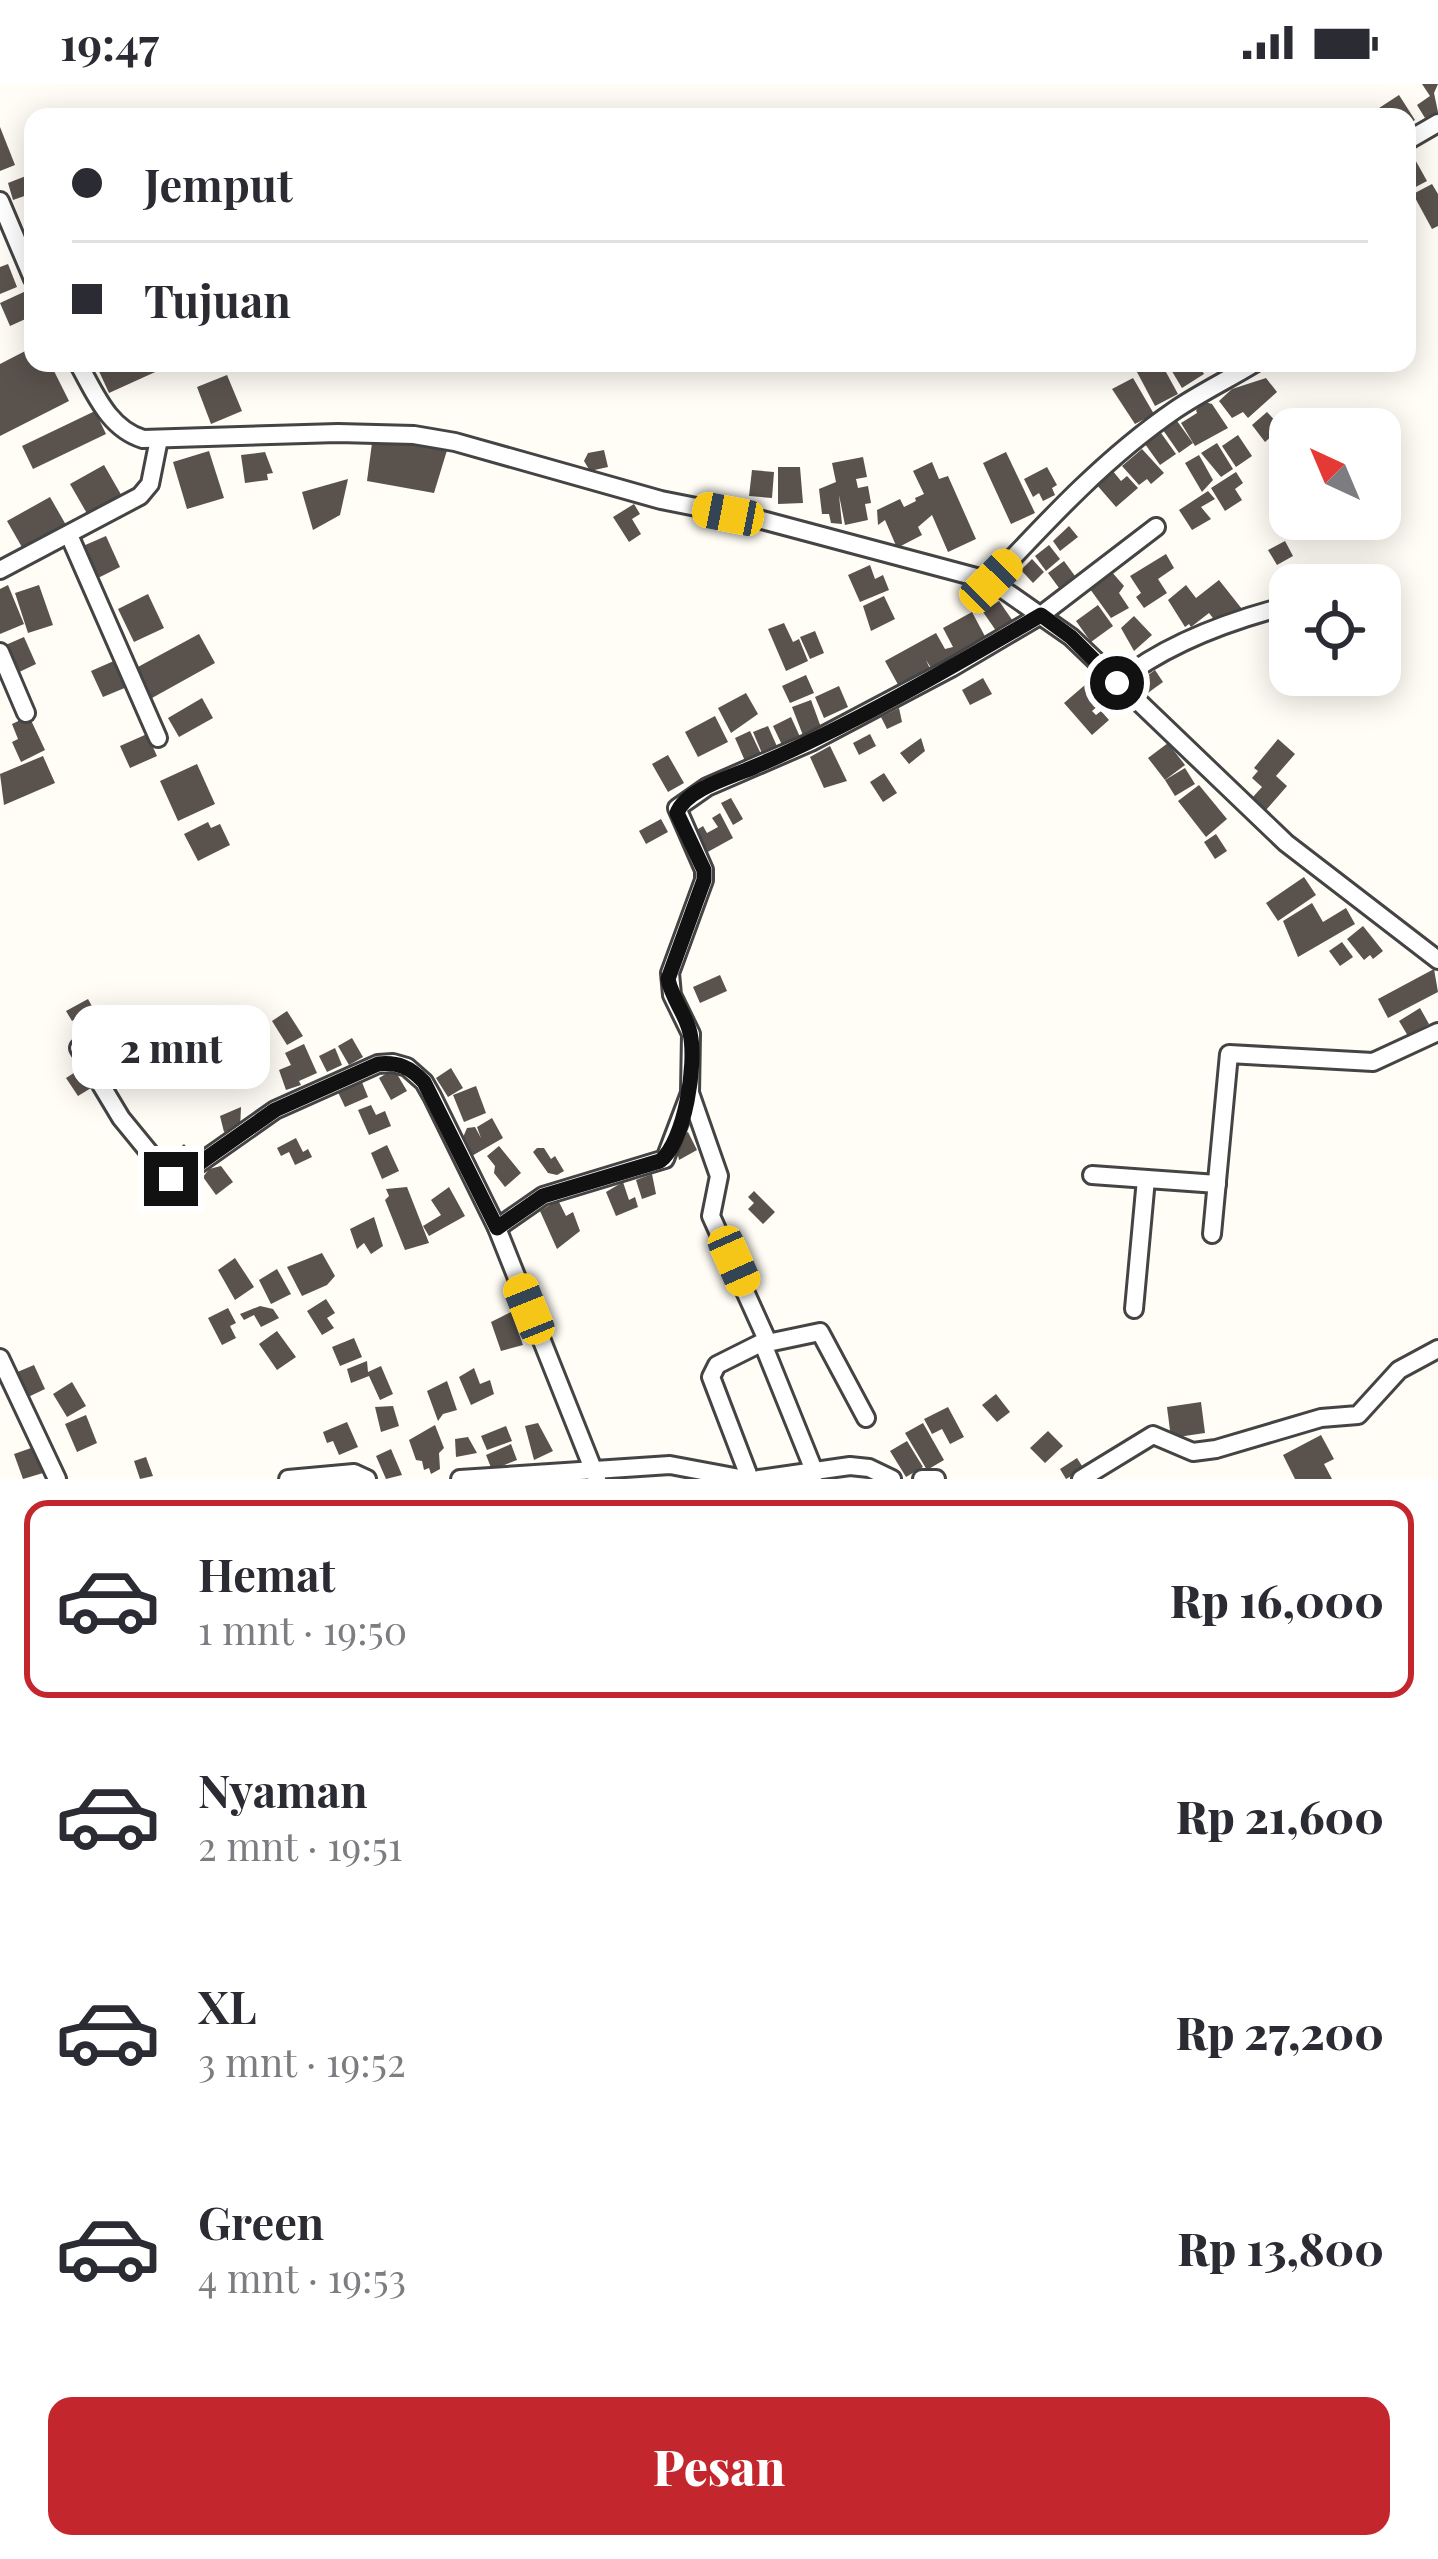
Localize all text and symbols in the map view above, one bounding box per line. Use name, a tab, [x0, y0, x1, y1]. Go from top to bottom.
text: 19:47	[60, 12, 159, 72]
text: Jemput	[144, 153, 293, 213]
text: Tujuan	[144, 269, 291, 329]
north arrow	[1269, 408, 1401, 540]
map controls	[1269, 408, 1401, 696]
car	[689, 489, 767, 539]
car	[953, 543, 1029, 619]
button: locate	[1269, 564, 1401, 696]
route start	[1090, 656, 1144, 710]
callout: 2 mnt	[72, 1005, 270, 1089]
text: 2 mnt	[120, 1021, 222, 1073]
route end	[144, 1152, 198, 1206]
car	[703, 1221, 765, 1301]
car	[499, 1269, 559, 1349]
text: Hemat	[198, 1543, 335, 1603]
icon: car	[54, 1545, 162, 1653]
text: Rp 16,000	[1170, 1569, 1384, 1629]
text: 1 mnt · 19:50	[198, 1603, 407, 1655]
text: Nyaman	[198, 1759, 368, 1819]
icon: car	[54, 1761, 162, 1869]
text: Rp 21,600	[1176, 1785, 1384, 1845]
text: 2 mnt · 19:51	[198, 1819, 402, 1871]
text: XL	[198, 1975, 257, 2035]
icon: car	[54, 1977, 162, 2085]
text: Rp 27,200	[1175, 2001, 1384, 2061]
text: 3 mnt · 19:52	[198, 2035, 406, 2087]
text: Green	[198, 2191, 324, 2251]
icon: car	[54, 2193, 162, 2301]
text: Rp 13,800	[1177, 2217, 1384, 2277]
text: 4 mnt · 19:53	[198, 2251, 406, 2303]
button: Pesan	[48, 2397, 1390, 2535]

